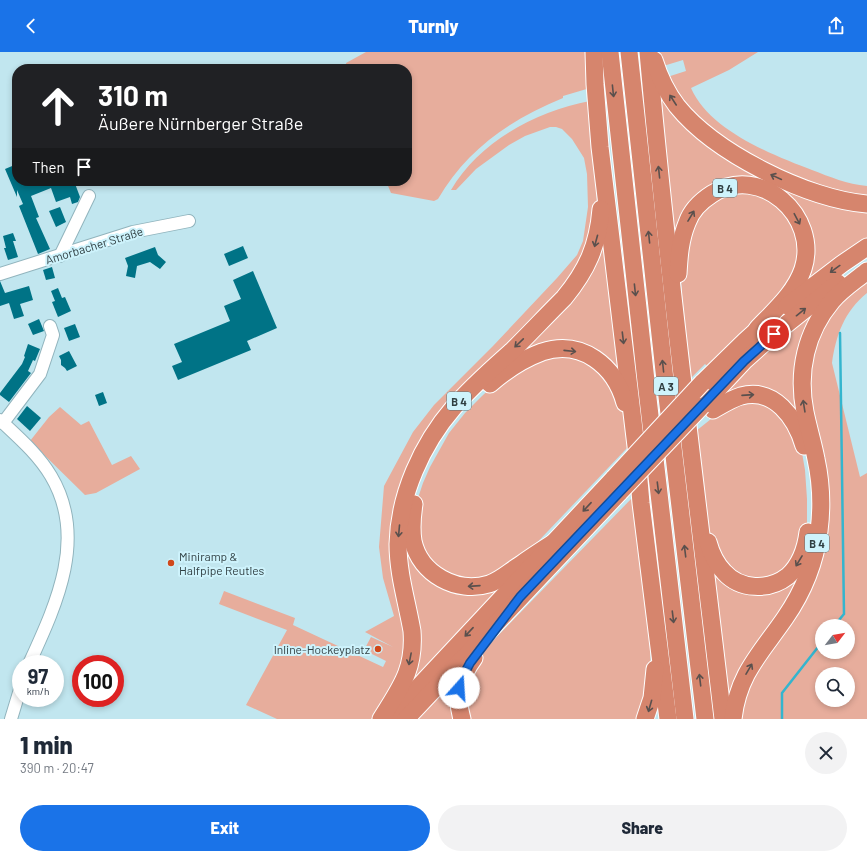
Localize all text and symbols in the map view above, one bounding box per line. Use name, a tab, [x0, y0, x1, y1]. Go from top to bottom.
icon: back	[20, 15, 42, 37]
text: Turnly	[408, 15, 459, 37]
icon: share	[825, 15, 847, 37]
text: 310 m	[98, 78, 168, 112]
icon: ahead	[32, 80, 84, 132]
one-way arrow	[610, 84, 617, 97]
one-way arrow	[669, 94, 677, 106]
text: Äußere Nürnberger Straße	[98, 112, 303, 134]
icon: arrive	[73, 156, 95, 178]
text: Then	[32, 158, 65, 176]
one-way arrow	[655, 166, 663, 179]
one-way arrow	[771, 173, 783, 180]
road number: B 4	[713, 179, 737, 197]
one-way arrow	[687, 210, 696, 221]
one-way arrow	[794, 213, 801, 225]
street label: Amorbacher Straße	[43, 223, 145, 267]
one-way arrow	[645, 231, 653, 244]
one-way arrow	[591, 234, 599, 247]
one-way arrow	[829, 265, 840, 273]
one-way arrow	[632, 283, 639, 296]
one-way arrow	[796, 308, 807, 317]
pin	[757, 317, 791, 351]
icon: arrive	[763, 323, 785, 345]
one-way arrow	[619, 331, 627, 344]
one-way arrow	[514, 339, 524, 348]
one-way arrow	[563, 347, 576, 354]
one-way arrow	[660, 360, 667, 373]
road number: A 3	[654, 377, 678, 395]
road number: B 4	[447, 392, 471, 410]
one-way arrow	[741, 392, 754, 399]
one-way arrow	[800, 400, 808, 413]
one-way arrow	[654, 481, 662, 494]
one-way arrow	[583, 501, 592, 512]
one-way arrow	[396, 524, 403, 537]
road number: B 4	[805, 534, 829, 552]
one-way arrow	[681, 545, 689, 558]
place label: Miniramp & Halfpipe Reutles	[179, 549, 265, 577]
one-way arrow	[794, 555, 802, 567]
marker: Miniramp & Halfpipe Reutles	[166, 558, 176, 568]
one-way arrow	[468, 583, 481, 590]
one-way arrow	[669, 610, 677, 623]
north arrow	[815, 619, 855, 659]
map controls	[815, 619, 855, 707]
one-way arrow	[465, 627, 474, 637]
place label: Inline-Hockeyplatz	[274, 642, 370, 656]
marker: Inline-Hockeyplatz	[373, 644, 383, 654]
one-way arrow	[406, 652, 414, 665]
speed limit sign: 100	[72, 655, 124, 707]
one-way arrow	[746, 663, 753, 675]
text: 97	[28, 664, 48, 688]
position arrow	[438, 667, 480, 709]
button: search	[815, 667, 855, 707]
one-way arrow	[697, 674, 704, 687]
text: km/h	[27, 685, 49, 697]
one-way arrow	[646, 699, 653, 712]
text: 1 min	[20, 730, 73, 759]
button: close	[805, 732, 847, 774]
text: 390 m · 20:47	[20, 760, 94, 776]
button: Exit	[20, 805, 430, 851]
button: Share	[438, 805, 847, 851]

